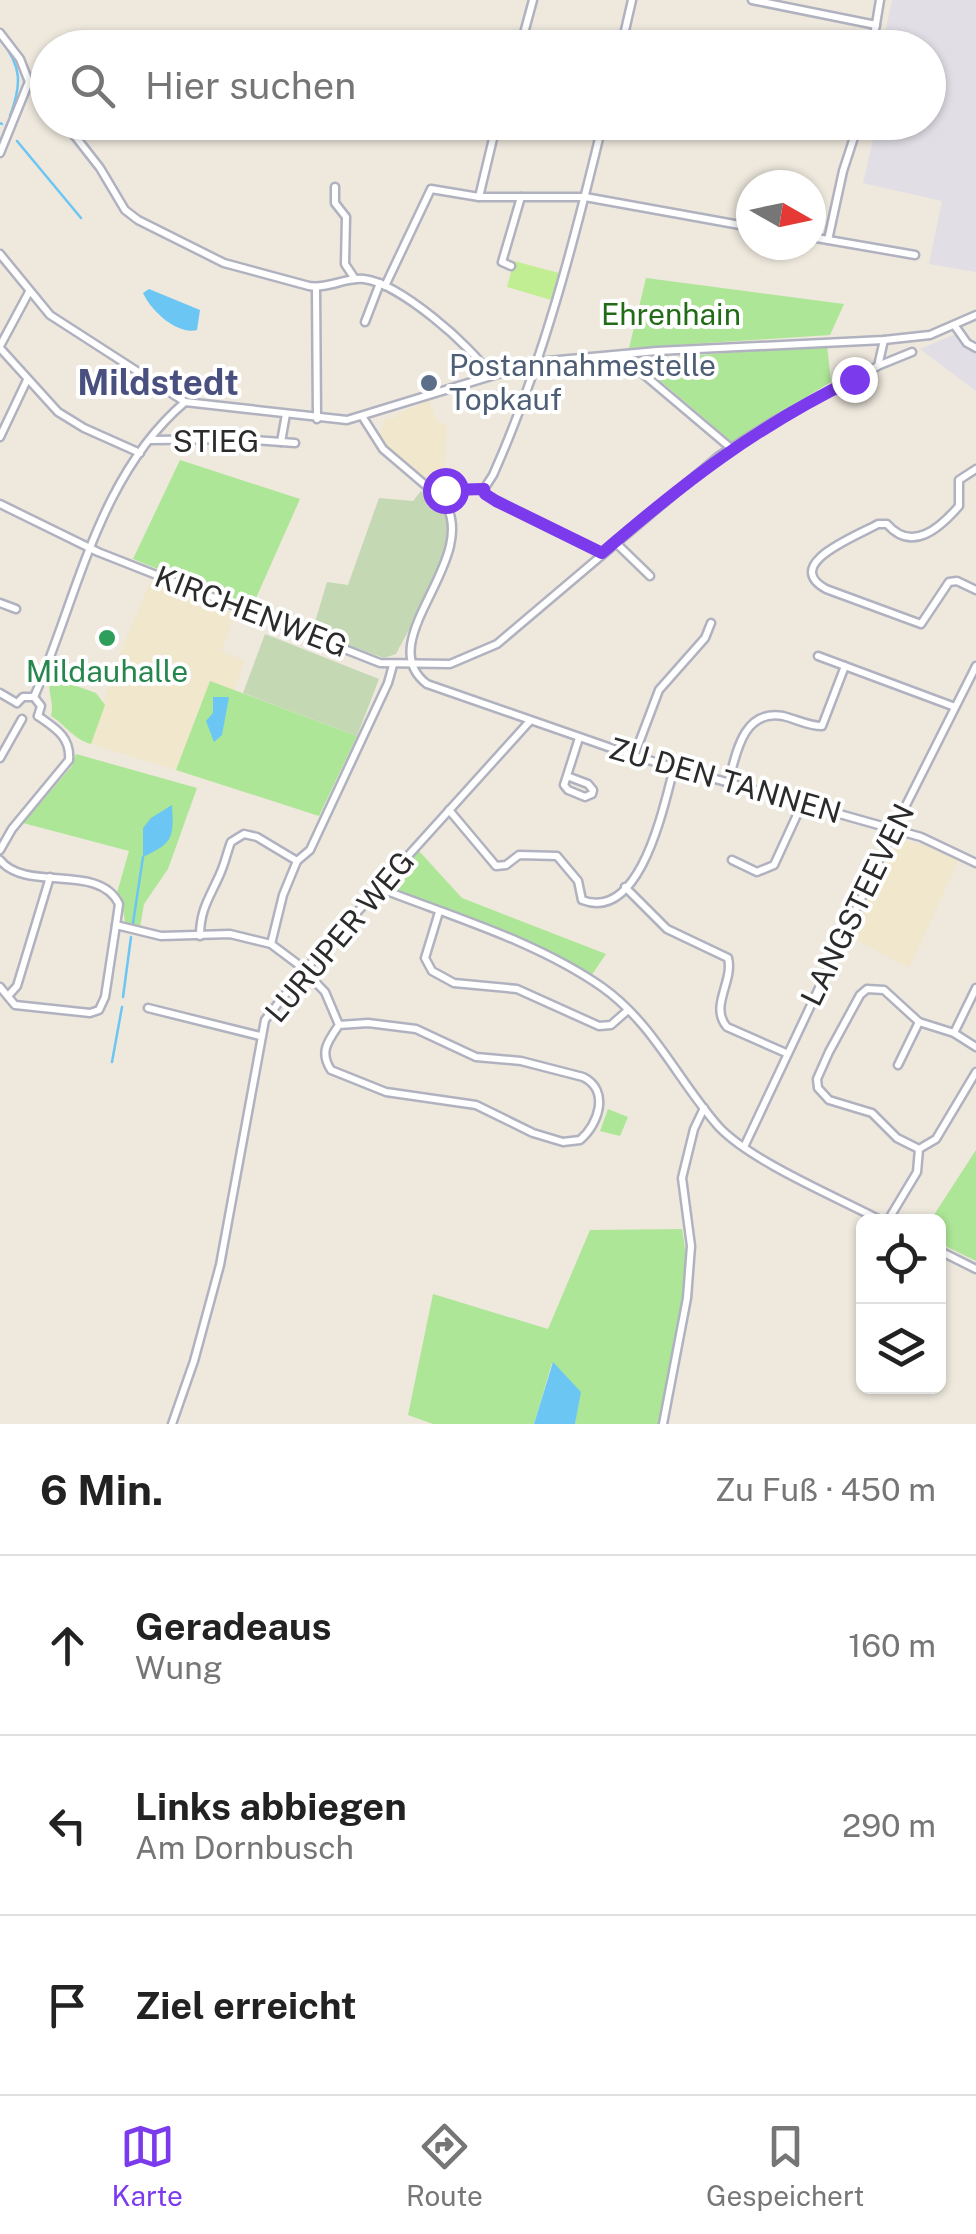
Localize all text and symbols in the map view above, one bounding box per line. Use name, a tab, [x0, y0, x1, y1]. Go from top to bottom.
search box	[30, 30, 946, 140]
icon: search	[65, 58, 120, 113]
text: Hier suchen	[145, 63, 356, 108]
north arrow	[736, 170, 826, 260]
park label: Ehrenhain	[601, 296, 741, 332]
place label: Postannahmestelle Topkauf	[449, 347, 716, 417]
route end	[832, 357, 878, 403]
district label: Mildstedt	[77, 362, 239, 403]
marker: Postannahmestelle Topkauf	[418, 372, 440, 394]
street label: STIEG	[173, 423, 259, 459]
route start	[423, 468, 469, 514]
street label: KIRCHENWEG	[150, 558, 353, 664]
marker: Mildauhalle	[96, 627, 118, 649]
place label: Mildauhalle	[26, 653, 188, 689]
street label: ZU DEN TANNEN	[605, 730, 846, 830]
street label: LANGSTEEVEN	[793, 798, 922, 1011]
street label: LURUPER WEG	[257, 843, 421, 1029]
map controls	[856, 1214, 946, 1394]
button: locate	[856, 1214, 946, 1304]
button: layers	[856, 1304, 946, 1394]
text: 6 Min.	[40, 1465, 163, 1514]
text: Zu Fuß · 450 m	[715, 1471, 936, 1508]
text: Geradeaus	[135, 1604, 332, 1649]
icon: ahead	[40, 1618, 95, 1673]
text: 160 m	[848, 1627, 936, 1664]
text: Wung	[135, 1649, 223, 1686]
text: Links abbiegen	[135, 1784, 407, 1829]
icon: left	[40, 1798, 95, 1853]
text: 290 m	[842, 1807, 936, 1844]
text: Am Dornbusch	[135, 1829, 354, 1866]
icon: arrive	[40, 1978, 95, 2033]
text: Ziel erreicht	[135, 1983, 357, 2028]
tab: Karte	[112, 2119, 183, 2212]
tab: Route	[406, 2119, 483, 2212]
tab: Gespeichert	[706, 2119, 864, 2212]

